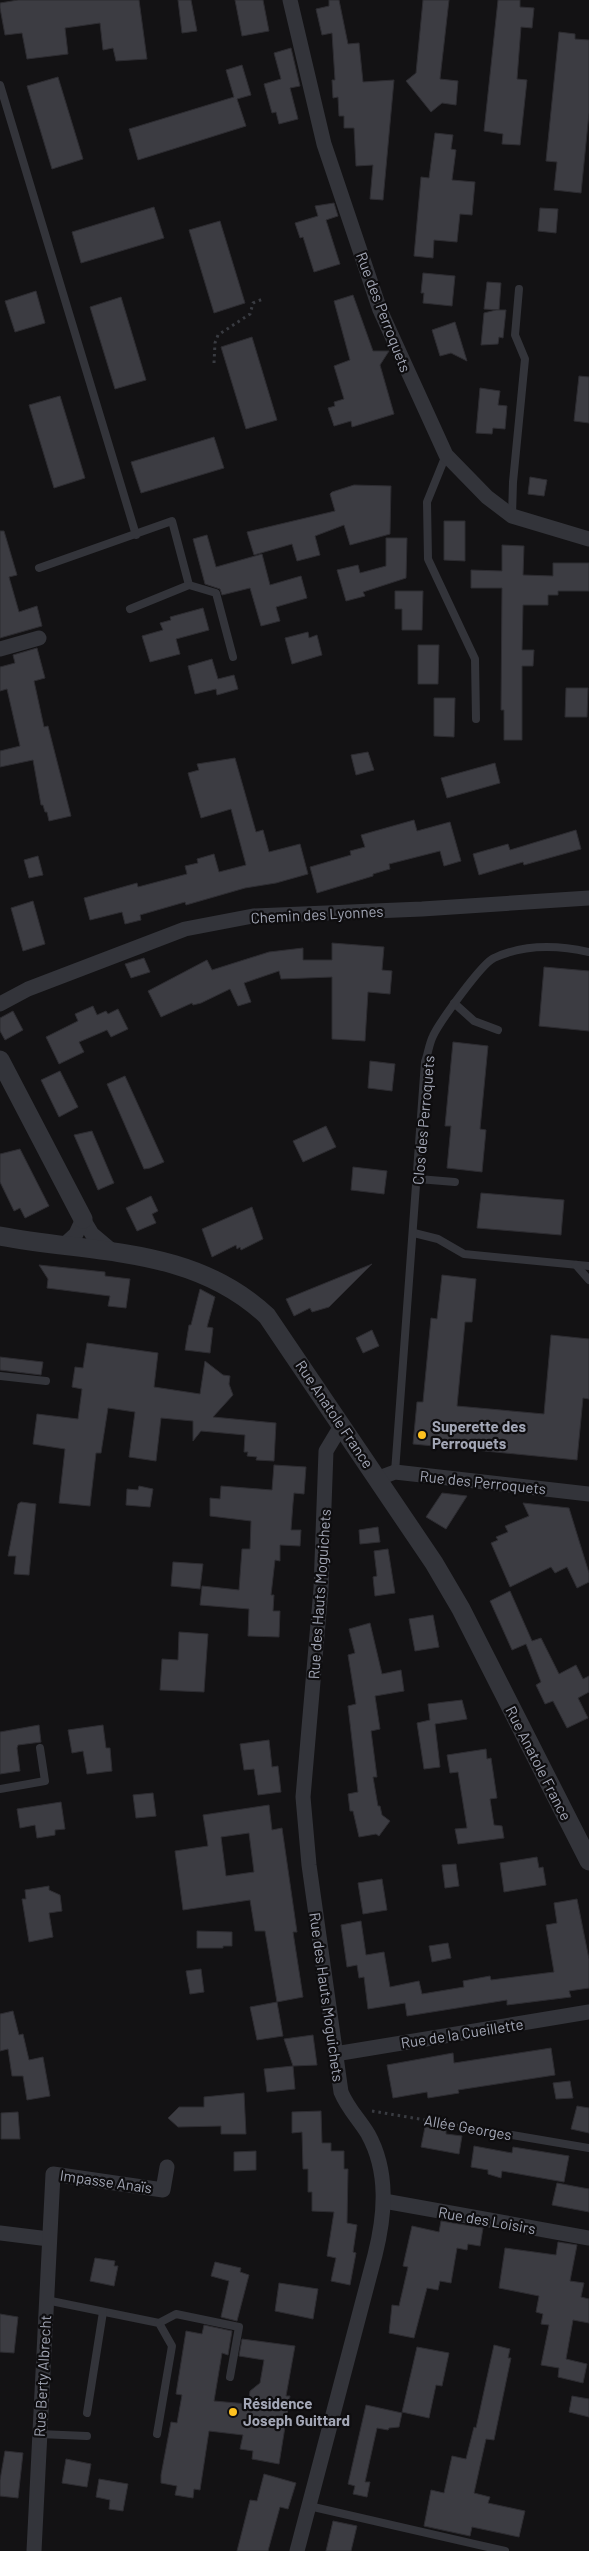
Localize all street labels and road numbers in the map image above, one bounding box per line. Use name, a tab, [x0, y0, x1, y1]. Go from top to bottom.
street label: Rue des Perroquets	[353, 249, 415, 375]
street label: Chemin des Lyonnes	[250, 902, 384, 926]
street label: Clos des Perroquets	[408, 1055, 438, 1185]
street label: Rue Anatole France	[292, 1357, 378, 1471]
street label: Rue des Perroquets	[419, 1466, 547, 1498]
street label: Rue des Hauts Moguichets	[304, 1508, 334, 1680]
street label: Rue Anatole France	[502, 1703, 576, 1823]
street label: Rue des Hauts Moguichets	[306, 1911, 348, 2083]
street label: Rue de la Cueillette	[399, 2014, 525, 2052]
street label: Allée Georges	[423, 2110, 513, 2144]
street label: Impasse Anaïs	[59, 2166, 153, 2196]
street label: Rue des Loisirs	[437, 2203, 537, 2237]
street label: Rue Berty Albrecht	[30, 2315, 54, 2437]

